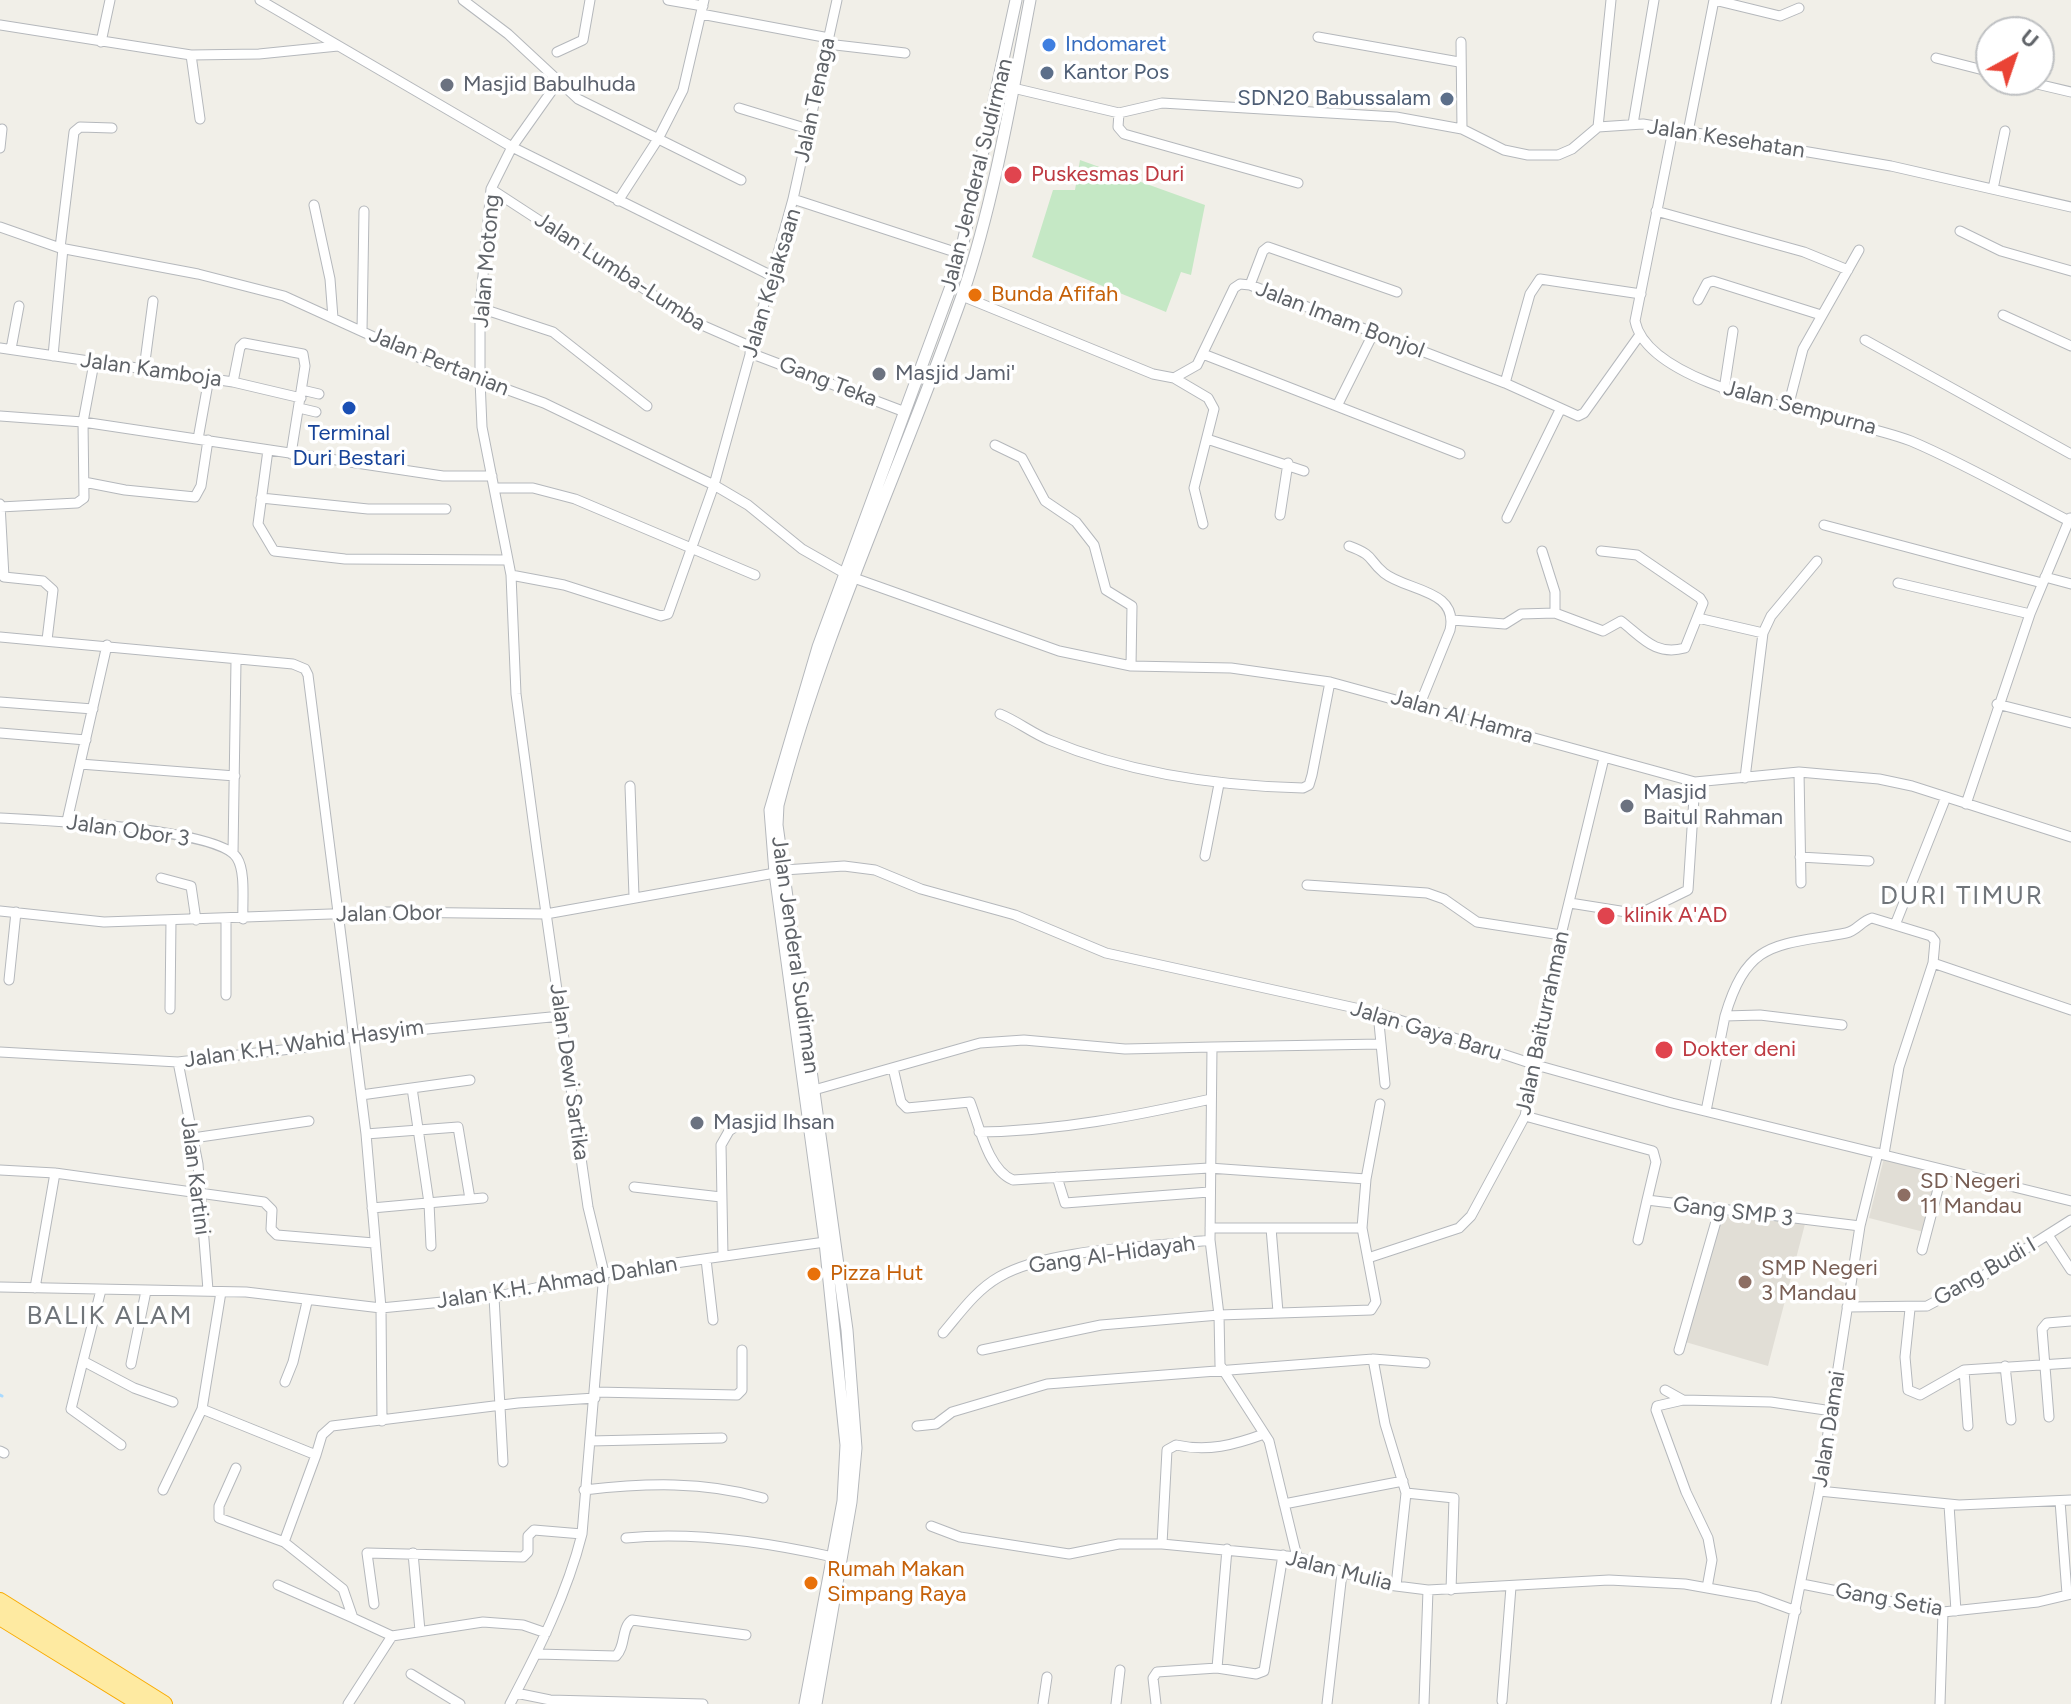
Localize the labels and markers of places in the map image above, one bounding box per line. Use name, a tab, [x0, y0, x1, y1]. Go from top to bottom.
place label: Indomaret	[1065, 32, 1167, 58]
marker: Indomaret	[1040, 36, 1058, 54]
place label: Kantor Pos	[1063, 60, 1169, 86]
marker: Kantor Pos	[1038, 64, 1056, 82]
place label: Masjid Babulhuda	[463, 72, 636, 98]
marker: Masjid Babulhuda	[438, 76, 456, 94]
place label: SDN20 Babussalam	[1237, 86, 1431, 112]
marker: SDN20 Babussalam	[1438, 90, 1456, 108]
place label: Puskesmas Duri	[1031, 162, 1184, 188]
marker: Puskesmas Duri	[1002, 164, 1024, 186]
place label: Bunda Afifah	[991, 282, 1118, 308]
marker: Bunda Afifah	[966, 286, 984, 304]
place label: Masjid Jami'	[895, 361, 1015, 387]
marker: Masjid Jami'	[870, 365, 888, 383]
marker: Terminal Duri Bestari	[340, 399, 358, 417]
place label: Terminal Duri Bestari	[292, 421, 406, 472]
place label: Masjid Baitul Rahman	[1643, 780, 1783, 832]
marker: Masjid Baitul Rahman	[1618, 797, 1636, 815]
place label: klinik A'AD	[1624, 903, 1727, 929]
marker: klinik A'AD	[1595, 905, 1617, 927]
place label: Dokter deni	[1682, 1037, 1796, 1063]
marker: Dokter deni	[1653, 1039, 1675, 1061]
place label: Masjid Ihsan	[713, 1110, 834, 1136]
marker: Masjid Ihsan	[688, 1114, 706, 1132]
place label: SD Negeri 11 Mandau	[1920, 1169, 2022, 1220]
marker: SD Negeri 11 Mandau	[1895, 1186, 1913, 1204]
place label: SMP Negeri 3 Mandau	[1761, 1256, 1878, 1308]
place label: Pizza Hut	[830, 1261, 923, 1287]
marker: Pizza Hut	[805, 1265, 823, 1283]
marker: SMP Negeri 3 Mandau	[1736, 1273, 1754, 1291]
place label: Rumah Makan Simpang Raya	[827, 1557, 967, 1608]
marker: Rumah Makan Simpang Raya	[802, 1574, 820, 1592]

